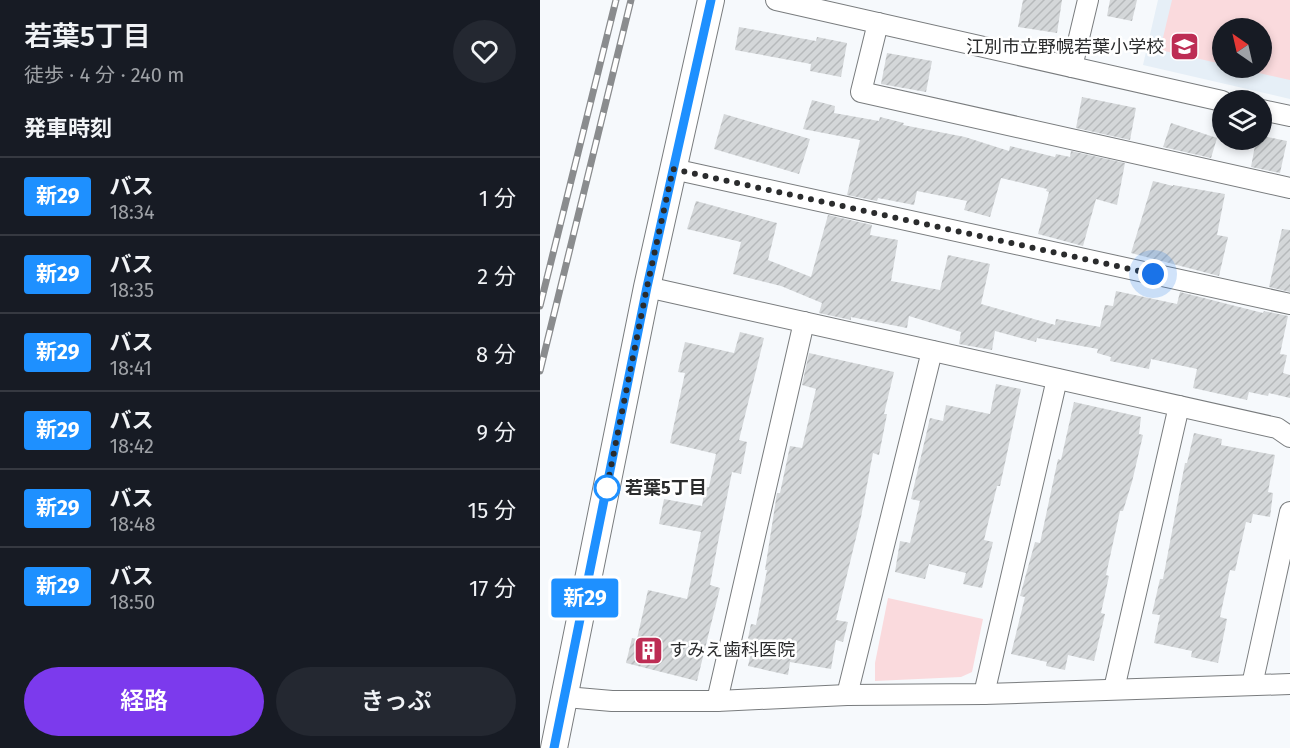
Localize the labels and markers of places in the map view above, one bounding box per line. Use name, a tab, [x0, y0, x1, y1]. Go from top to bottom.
school or university icon: 江別市立野幌若葉小学校	[1169, 31, 1201, 63]
place label: 江別市立野幌若葉小学校	[966, 36, 1164, 58]
marker: 若葉5丁目	[594, 475, 620, 501]
place label: 若葉5丁目	[625, 477, 707, 499]
building icon: すみえ歯科医院	[632, 634, 664, 666]
place label: すみえ歯科医院	[669, 639, 795, 661]

